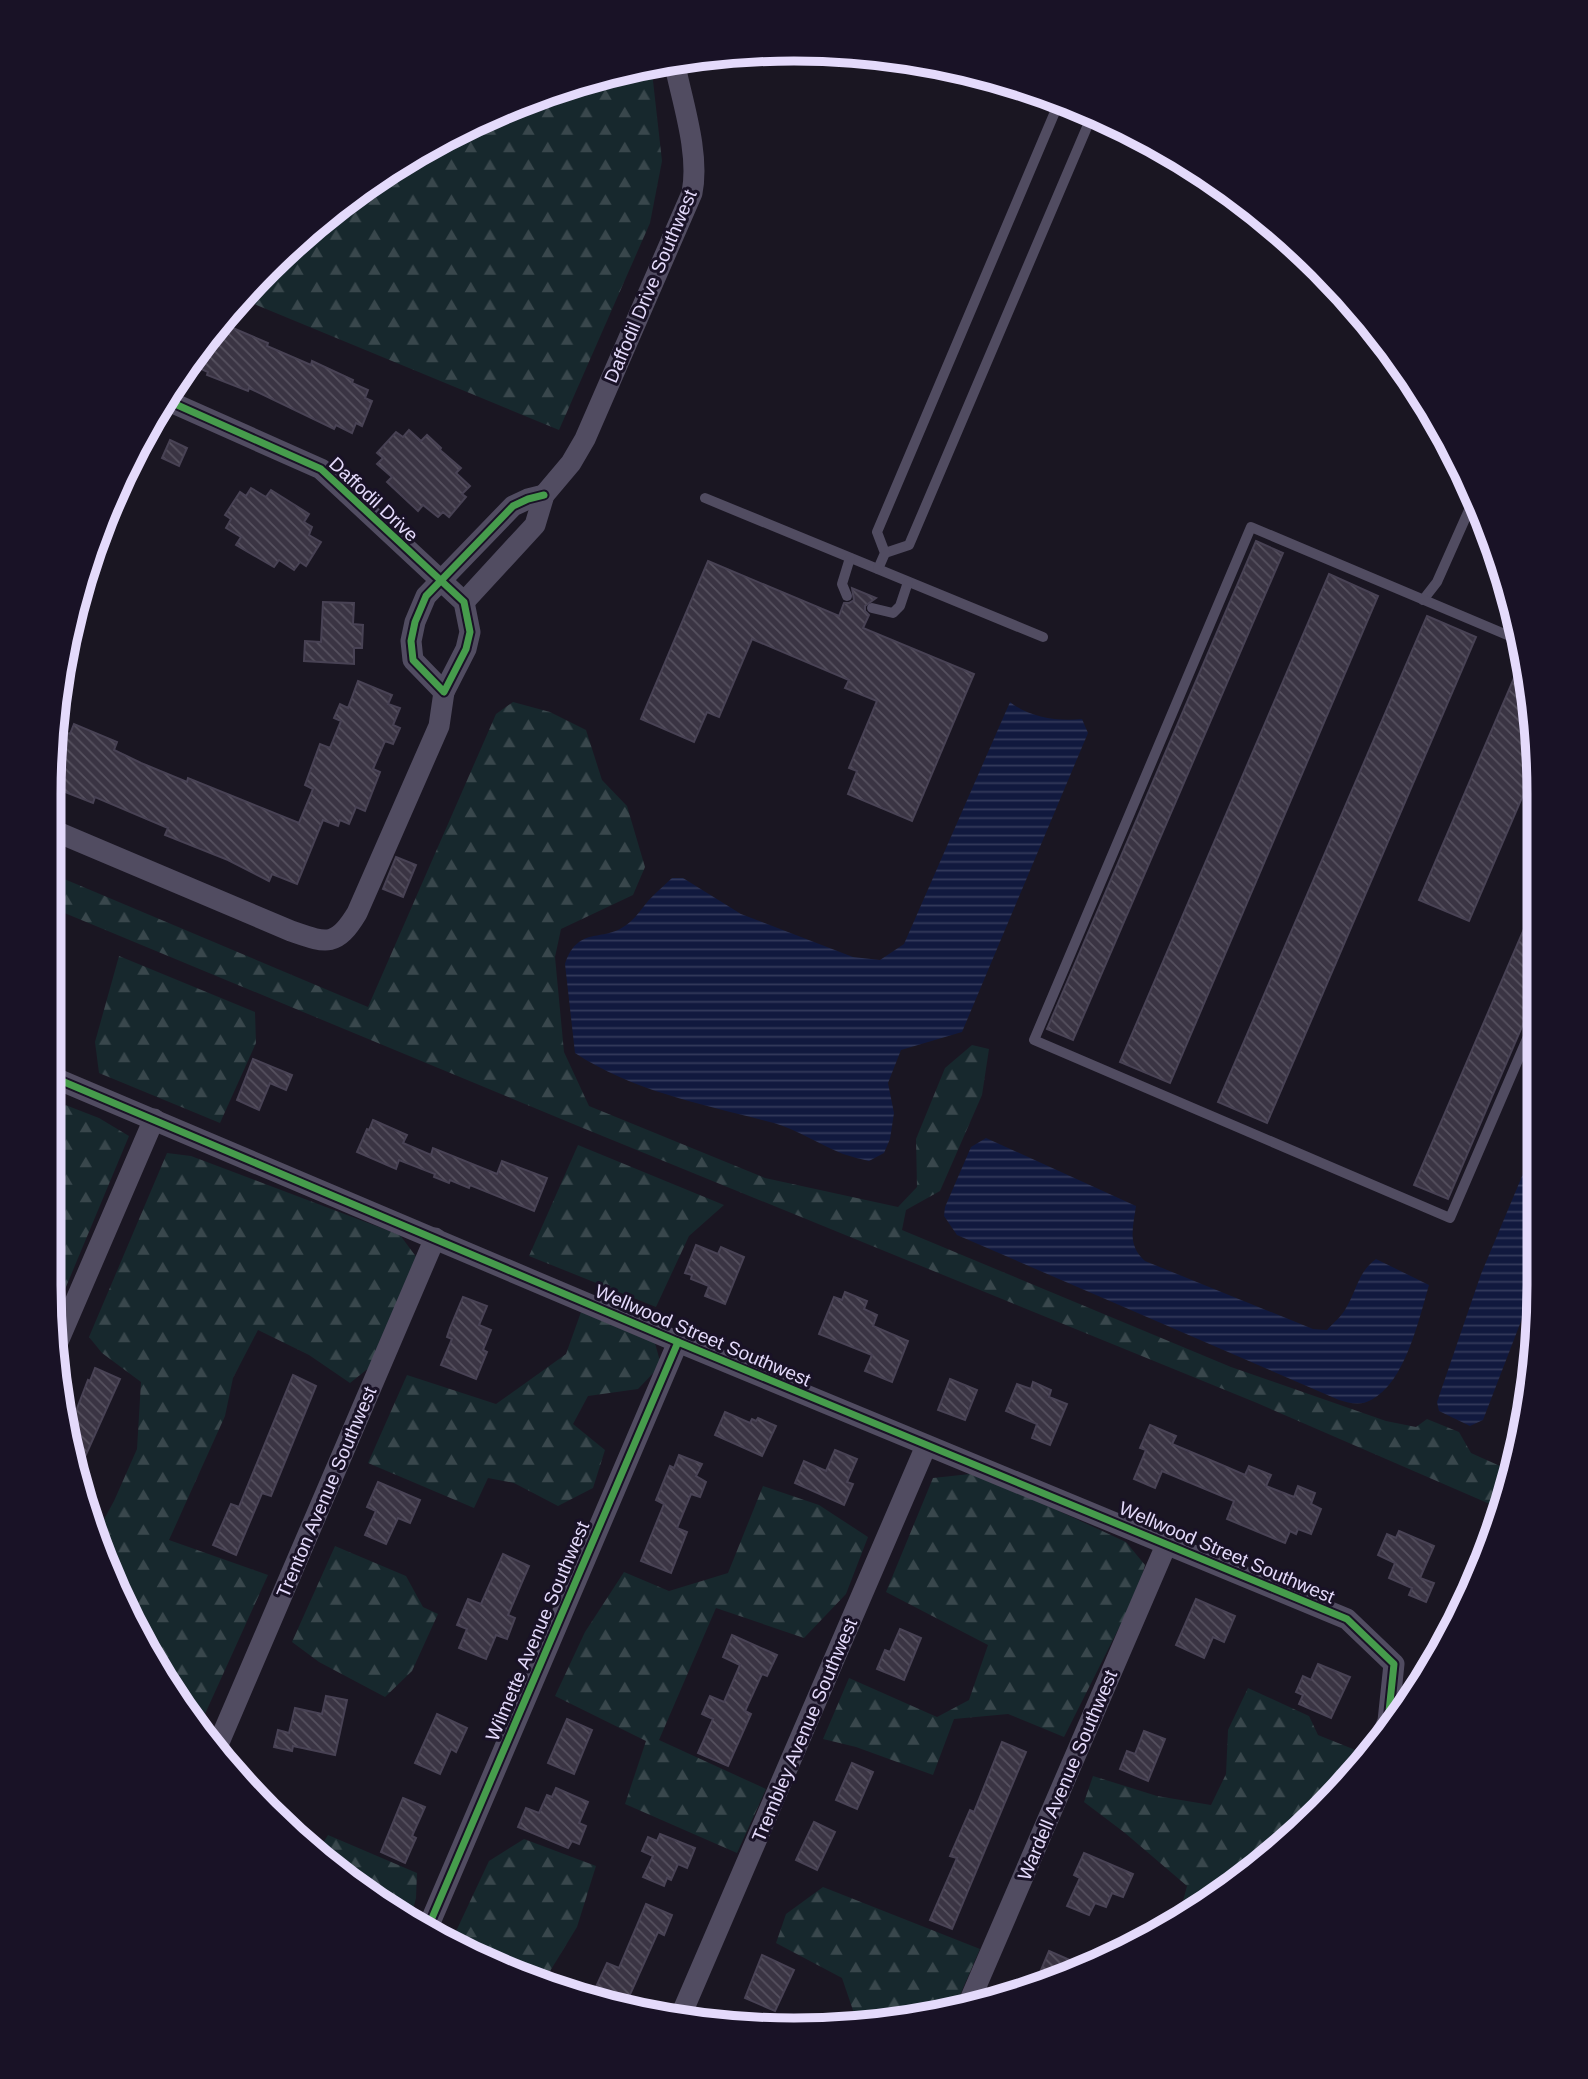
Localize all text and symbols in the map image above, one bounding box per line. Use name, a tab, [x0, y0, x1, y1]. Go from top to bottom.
street label: Daffodil Drive Southwest	[600, 186, 701, 386]
street label: Daffodil Drive	[325, 453, 422, 546]
street label: Wellwood Street Southwest	[592, 1280, 814, 1391]
street label: Trenton Avenue Southwest	[272, 1383, 381, 1601]
street label: Wellwood Street Southwest	[1116, 1497, 1338, 1608]
street label: Wilmette Avenue Southwest	[482, 1518, 594, 1744]
street label: Trembley Avenue Southwest	[748, 1615, 861, 1845]
street label: Wardell Avenue Southwest	[1014, 1666, 1122, 1883]

